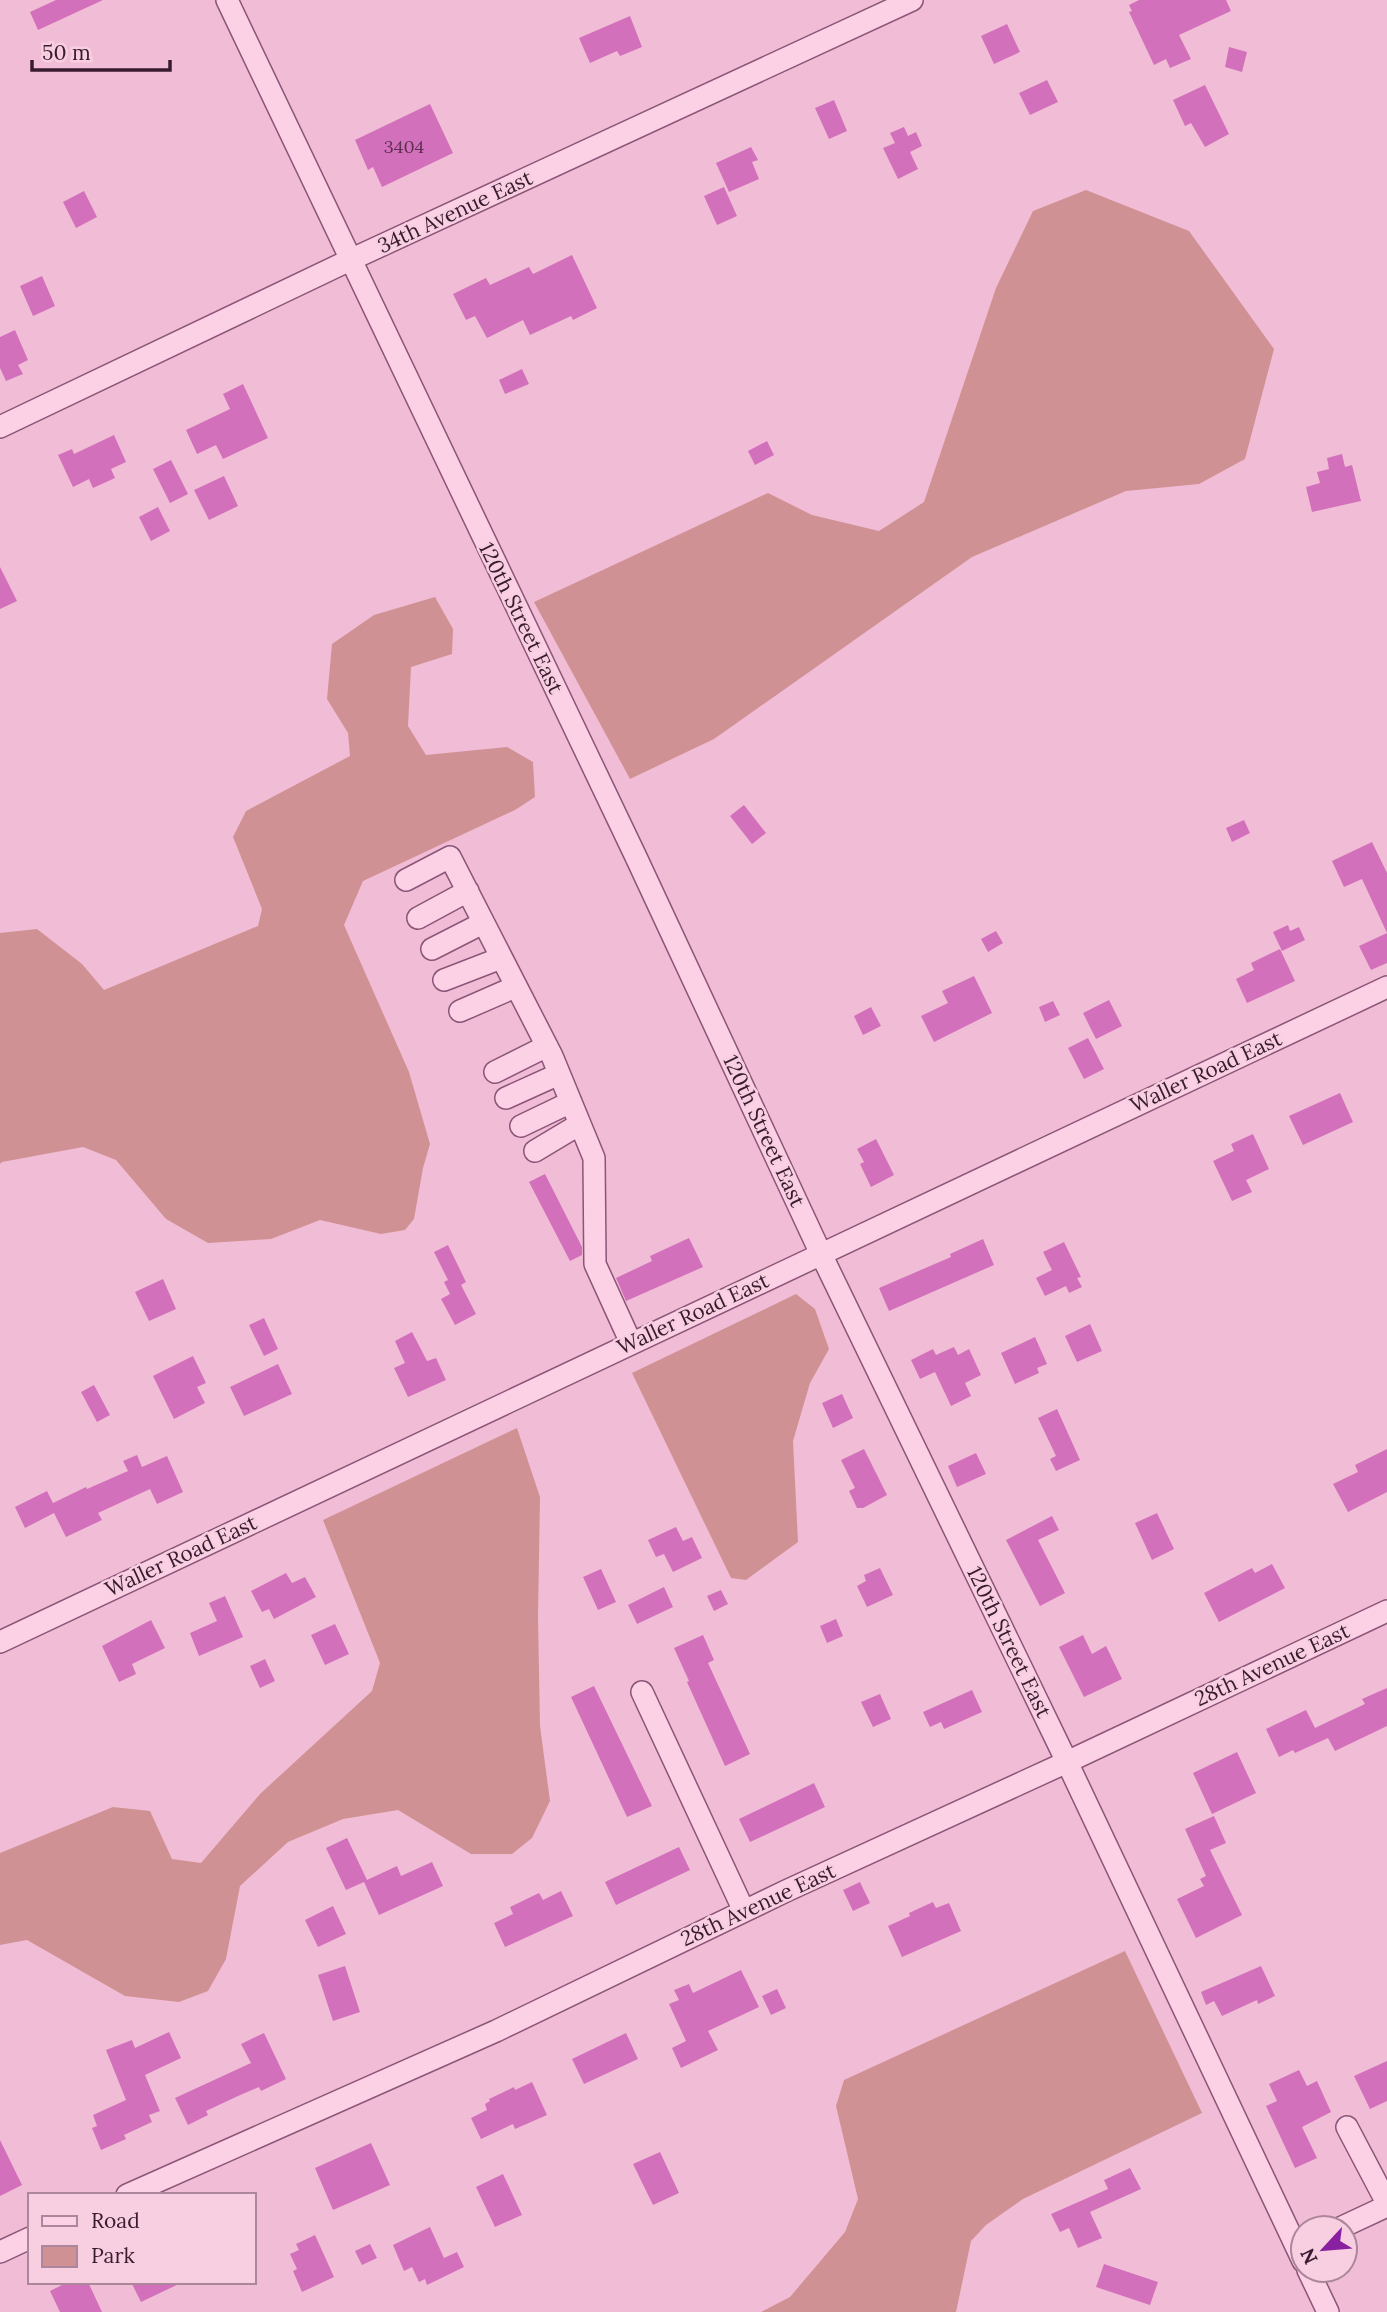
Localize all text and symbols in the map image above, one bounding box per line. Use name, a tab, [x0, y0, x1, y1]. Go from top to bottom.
scale bar	[32, 28, 170, 72]
text: 50 m	[42, 39, 91, 66]
house number: 3404	[384, 135, 425, 158]
street label: 34th Avenue East	[373, 163, 537, 259]
street label: 120th Street East	[473, 538, 570, 699]
street label: Waller Road East	[1126, 1024, 1287, 1119]
street label: 120th Street East	[717, 1050, 812, 1212]
street label: Waller Road East	[613, 1266, 774, 1361]
street label: Waller Road East	[101, 1508, 262, 1603]
street label: 120th Street East	[961, 1562, 1058, 1723]
street label: 28th Avenue East	[1190, 1616, 1354, 1712]
street label: 28th Avenue East	[676, 1856, 840, 1952]
legend	[28, 2193, 256, 2284]
text: Road	[91, 2207, 140, 2234]
north arrow	[1289, 2214, 1359, 2284]
text: Park	[91, 2242, 135, 2269]
text: N	[1295, 2244, 1323, 2268]

